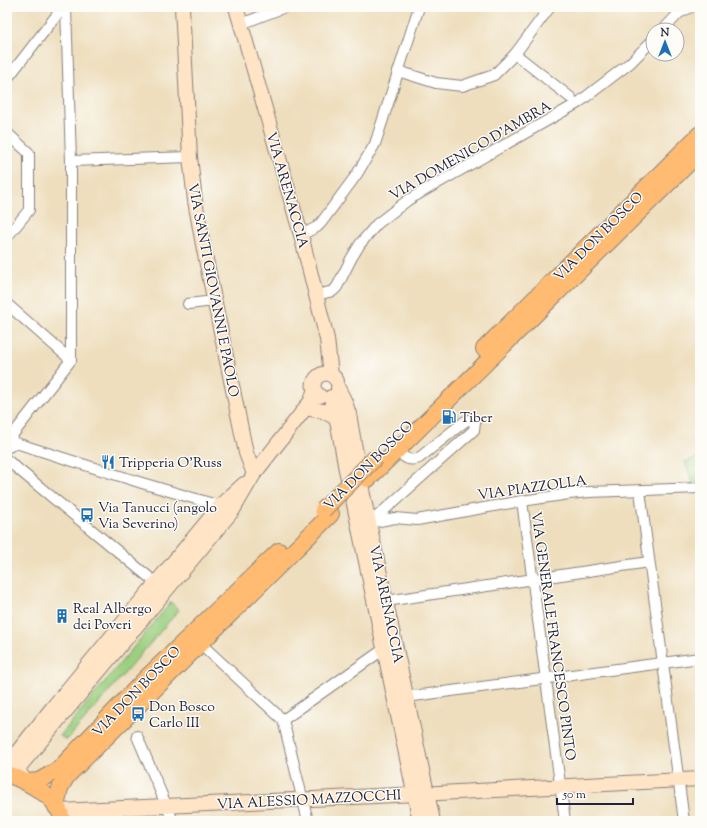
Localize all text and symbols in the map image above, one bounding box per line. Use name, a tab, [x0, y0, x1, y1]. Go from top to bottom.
north arrow	[645, 22, 685, 62]
text: N	[660, 25, 670, 41]
street label: VIA DOMENICO D'AMBRA	[386, 97, 556, 206]
street label: VIA ARENACCIA	[260, 130, 312, 252]
street label: VIA SANTI GIOVANNI E PAOLO	[181, 182, 243, 399]
street label: VIA DON BOSCO	[550, 188, 649, 287]
fuel station icon: Tiber	[441, 409, 457, 425]
place label: Tiber	[460, 409, 493, 429]
street label: VIA DON BOSCO	[320, 417, 419, 516]
restaurant icon: Tripperia O'Russ	[100, 454, 116, 470]
place label: Tripperia O'Russ	[119, 454, 222, 474]
street label: VIA PIAZZOLLA	[476, 471, 589, 507]
place label: Via Tanucci (angolo Via Severino)	[98, 499, 217, 535]
bus stop icon: Via Tanucci (angolo Via Severino)	[79, 507, 95, 523]
street label: VIA GENERALE FRANCESCO PINTO	[525, 511, 579, 762]
street label: VIA ARENACCIA	[363, 543, 407, 666]
place label: Real Albergo dei Poveri	[73, 600, 152, 636]
building icon: Real Albergo dei Poveri	[54, 608, 70, 624]
street label: VIA DON BOSCO	[89, 642, 186, 742]
place label: Don Bosco Carlo III	[149, 698, 215, 734]
bus stop icon: Don Bosco Carlo III	[130, 706, 146, 722]
scale bar	[557, 780, 633, 806]
street label: VIA ALESSIO MAZZOCCHI	[216, 786, 402, 816]
text: 50 m	[562, 786, 586, 804]

